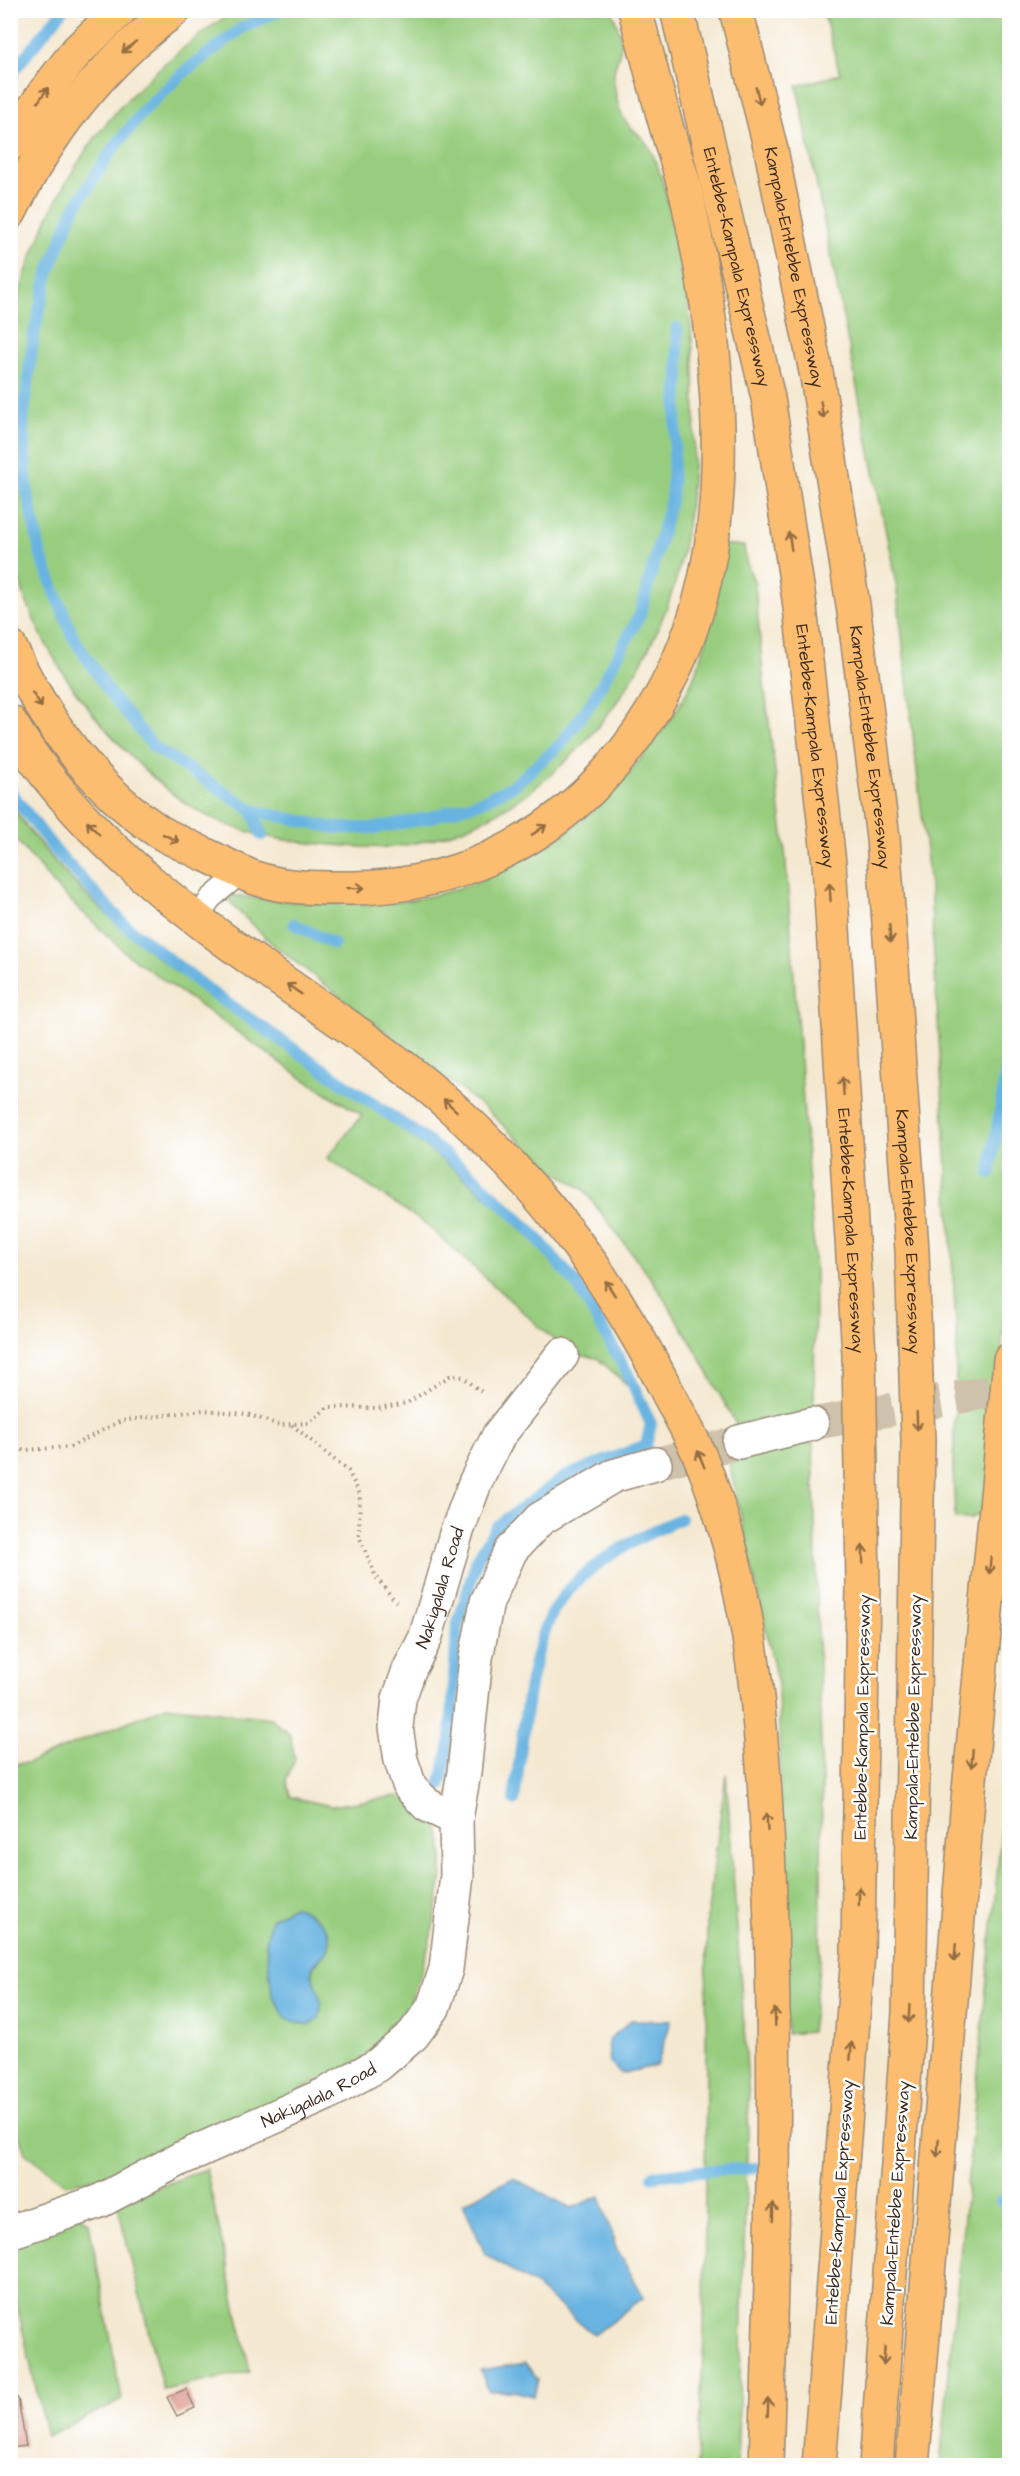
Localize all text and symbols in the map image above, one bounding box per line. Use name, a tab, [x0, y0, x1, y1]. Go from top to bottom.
one-way arrow	[121, 41, 137, 54]
one-way arrow	[752, 86, 764, 105]
one-way arrow	[37, 88, 49, 104]
street label: Entebbe–Kampala Expressway	[697, 145, 777, 390]
street label: Kampala–Entebbe Expressway	[758, 145, 831, 390]
one-way arrow	[817, 400, 828, 420]
one-way arrow	[784, 532, 795, 552]
street label: Entebbe–Kampala Expressway	[789, 623, 841, 869]
street label: Kampala–Entebbe Expressway	[843, 624, 897, 870]
one-way arrow	[31, 691, 43, 707]
one-way arrow	[86, 821, 100, 836]
one-way arrow	[530, 824, 547, 836]
one-way arrow	[162, 832, 180, 844]
one-way arrow	[346, 882, 366, 894]
one-way arrow	[825, 882, 836, 902]
one-way arrow	[884, 924, 895, 944]
one-way arrow	[285, 983, 302, 996]
one-way arrow	[837, 1077, 848, 1097]
one-way arrow	[443, 1099, 458, 1113]
street label: Entebbe–Kampala Expressway	[831, 1108, 871, 1354]
street label: Kampala–Entebbe Expressway	[889, 1108, 927, 1354]
one-way arrow	[603, 1279, 616, 1296]
one-way arrow	[912, 1410, 923, 1430]
one-way arrow	[695, 1451, 706, 1469]
street label: Nakigalala Road	[410, 1524, 471, 1653]
one-way arrow	[857, 1544, 869, 1564]
one-way arrow	[984, 1554, 995, 1574]
street label: Entebbe–Kampala Expressway	[848, 1594, 878, 1840]
street label: Kampala–Entebbe Expressway	[899, 1594, 929, 1840]
one-way arrow	[966, 1749, 977, 1769]
one-way arrow	[761, 1813, 772, 1833]
one-way arrow	[854, 1886, 865, 1906]
one-way arrow	[949, 1943, 960, 1963]
one-way arrow	[903, 2004, 914, 2024]
one-way arrow	[769, 2008, 780, 2028]
one-way arrow	[846, 2042, 857, 2062]
street label: Nakigalala Road	[257, 2057, 381, 2134]
street label: Entebbe–Kampala Expressway	[818, 2079, 862, 2325]
street label: Kampala–Entebbe Expressway	[874, 2080, 918, 2326]
one-way arrow	[932, 2137, 943, 2157]
one-way arrow	[767, 2203, 779, 2223]
one-way arrow	[878, 2345, 889, 2365]
one-way arrow	[762, 2398, 774, 2418]

